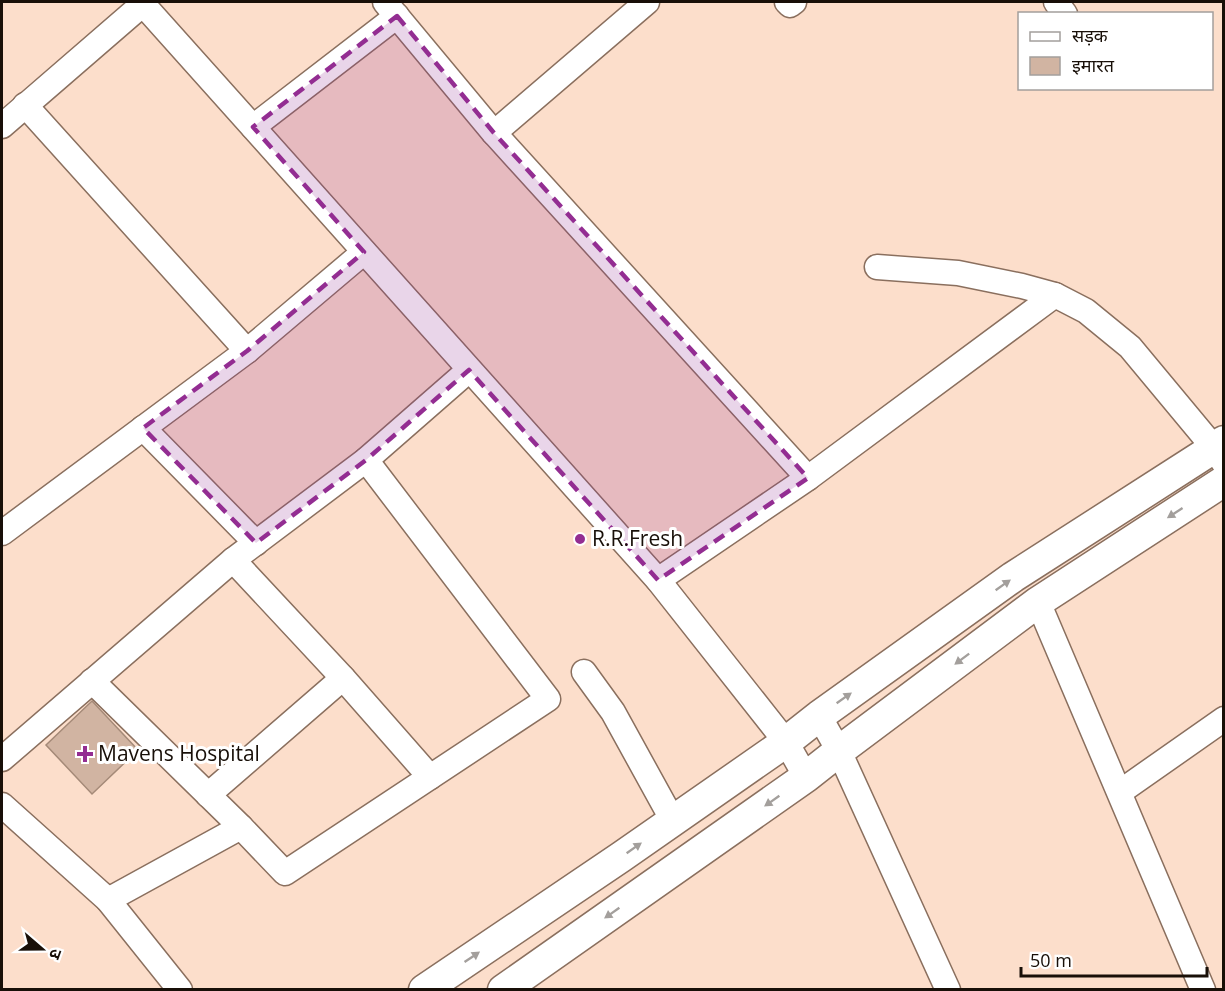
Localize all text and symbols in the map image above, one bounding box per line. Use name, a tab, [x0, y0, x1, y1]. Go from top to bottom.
legend	[1018, 12, 1213, 90]
text: सड़क	[1072, 23, 1109, 47]
text: इमारत	[1072, 53, 1115, 77]
one-way arrow	[1166, 508, 1183, 519]
place label: R.R.Fresh	[592, 524, 683, 552]
marker: R.R.Fresh	[573, 532, 587, 546]
one-way arrow	[994, 579, 1010, 591]
one-way arrow	[954, 653, 970, 666]
one-way arrow	[835, 692, 851, 704]
place label: Mavens Hospital	[98, 739, 260, 767]
marker: Mavens Hospital	[76, 745, 94, 763]
one-way arrow	[765, 795, 781, 807]
one-way arrow	[625, 842, 641, 854]
one-way arrow	[605, 907, 621, 919]
north arrow	[12, 919, 72, 979]
scale bar	[1021, 940, 1207, 978]
text: उ	[44, 946, 68, 963]
text: 50 m	[1030, 948, 1072, 972]
one-way arrow	[464, 952, 480, 963]

